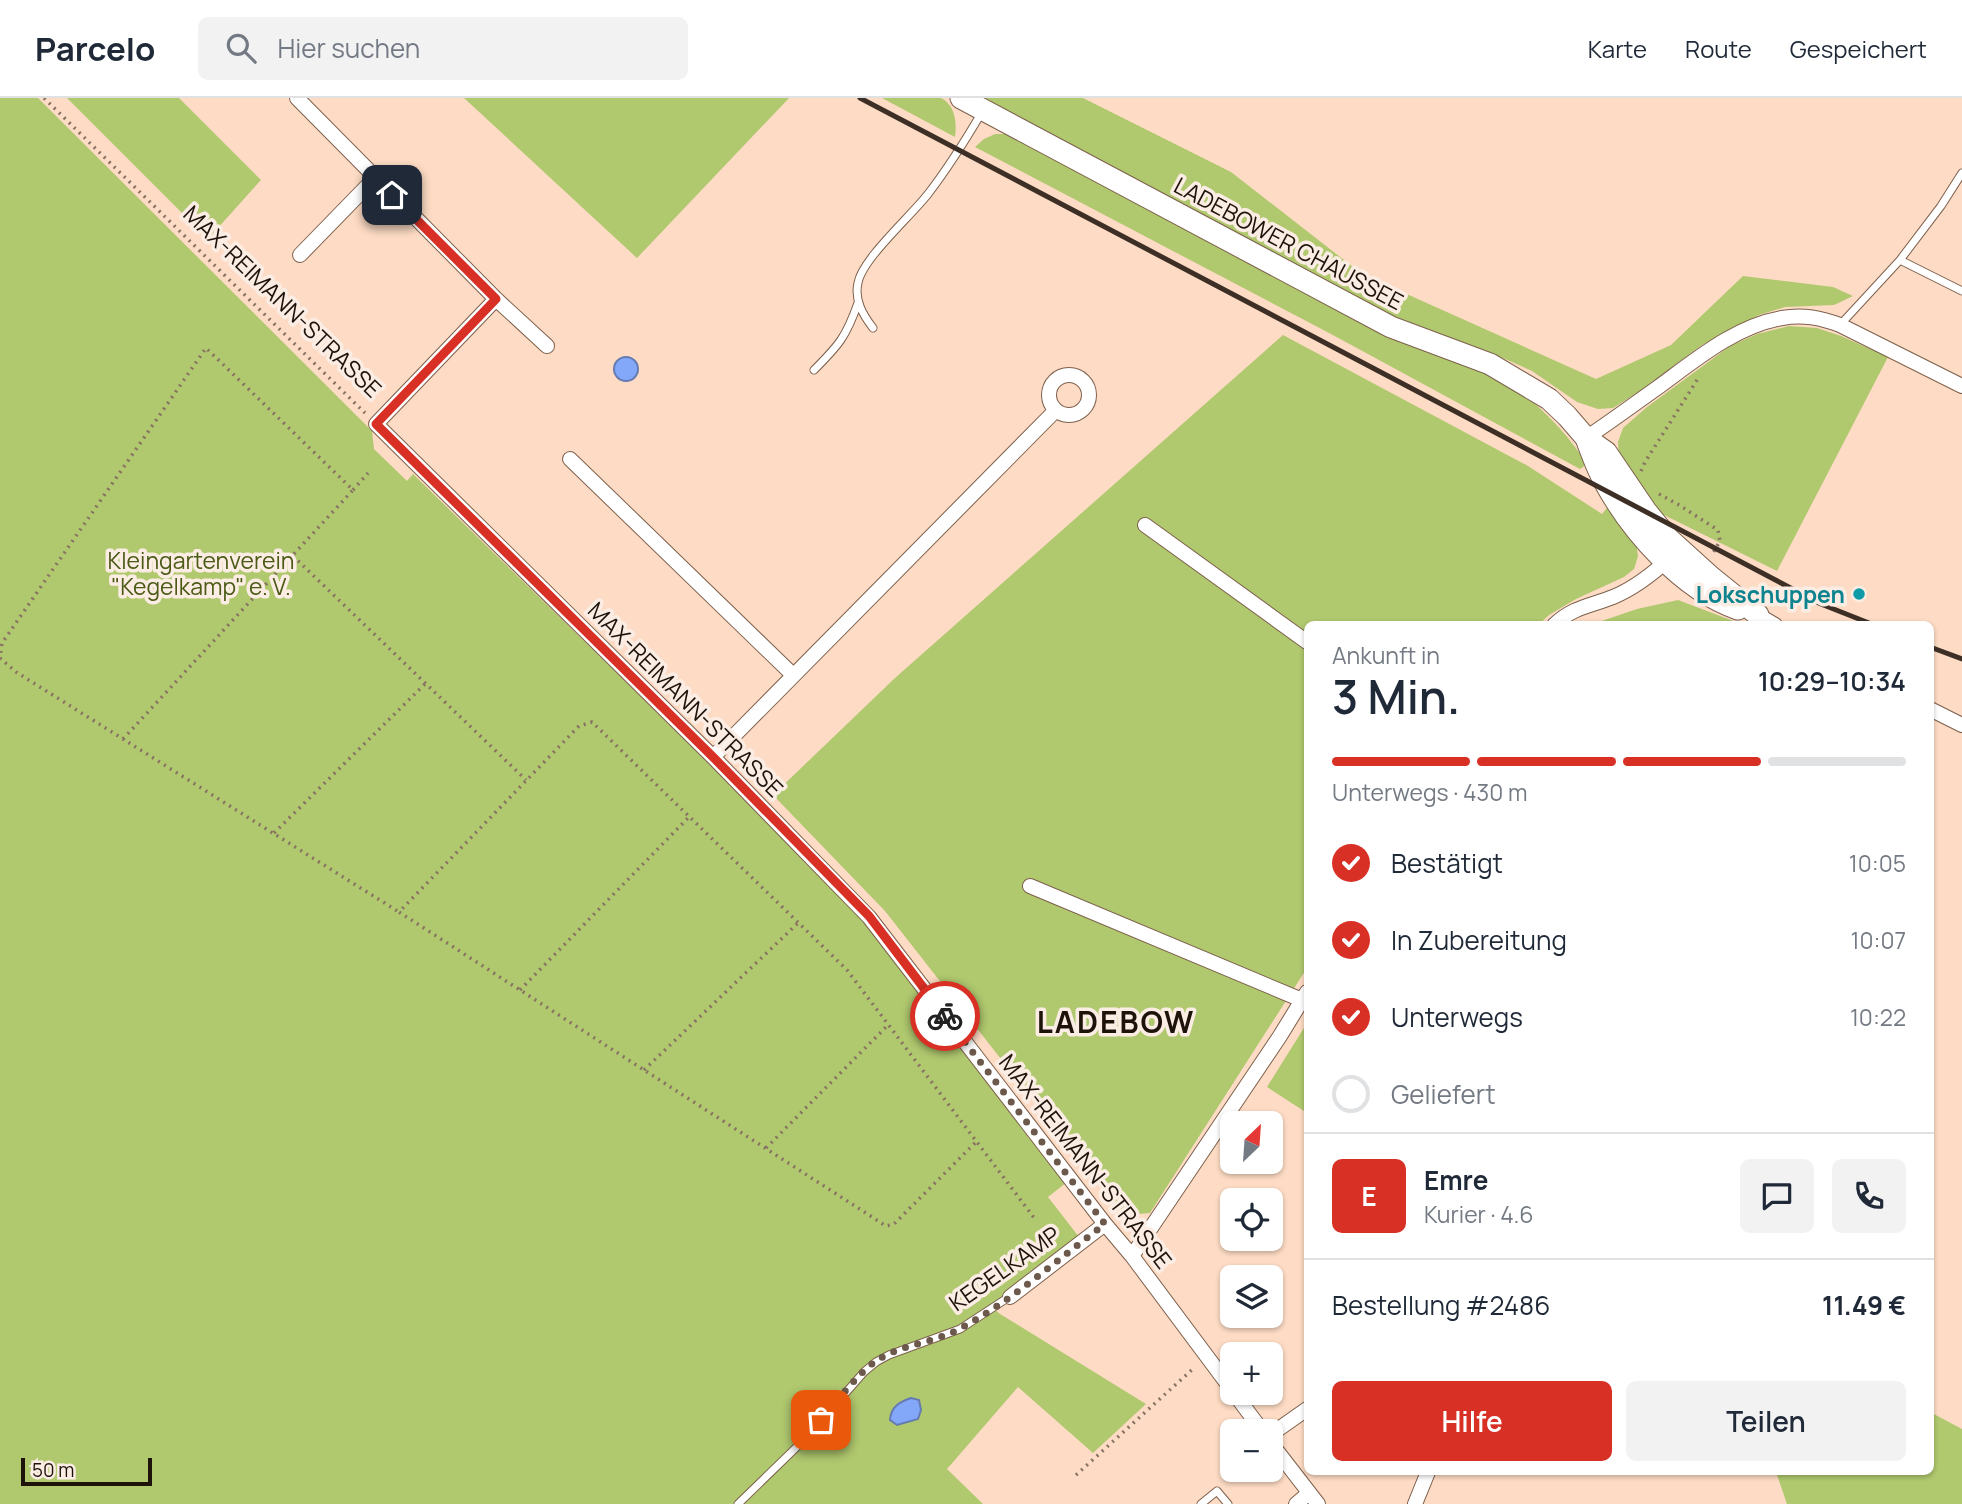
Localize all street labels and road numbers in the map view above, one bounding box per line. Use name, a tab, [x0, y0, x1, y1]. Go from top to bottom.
street label: LADEBOWER CHAUSSEE	[1169, 169, 1409, 317]
street label: MAX-REIMANN-STRASSE	[177, 198, 389, 404]
street label: MAX-REIMANN-STRASSE	[581, 594, 791, 804]
street label: MAX-REIMANN-STRASSE	[992, 1047, 1180, 1275]
street label: KEGELKAMP	[942, 1218, 1066, 1318]

